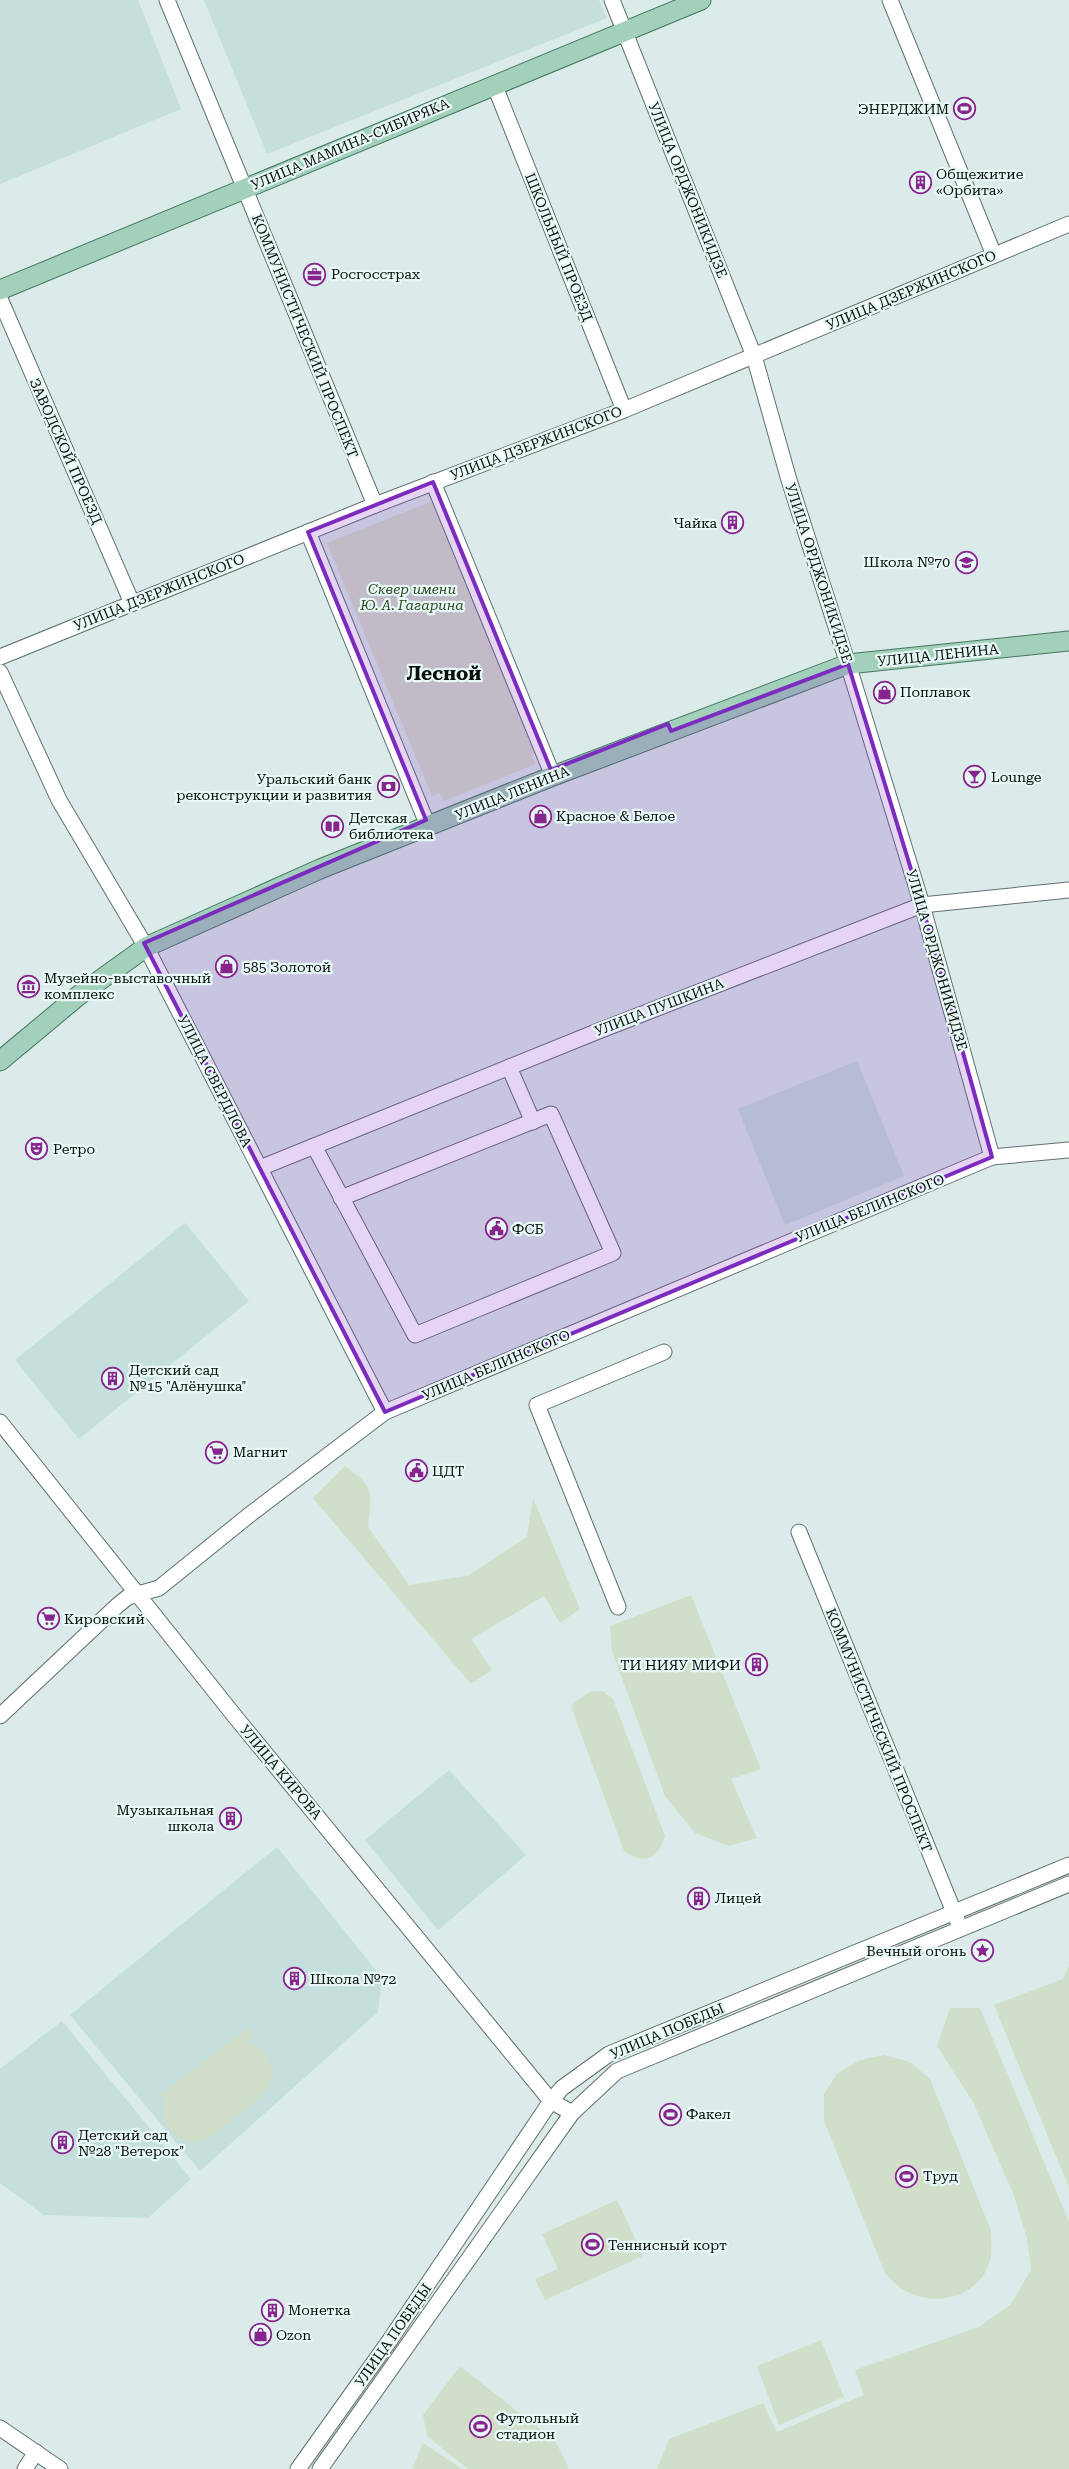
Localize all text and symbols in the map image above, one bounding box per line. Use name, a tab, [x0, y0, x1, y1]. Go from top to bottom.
street label: УЛИЦА МАМИНА-СИБИРЯКА	[248, 95, 452, 193]
sports icon: ЭНЕРДЖИМ	[953, 97, 977, 121]
street label: УЛИЦА ОРДЖОНИКИДЗЕ	[645, 100, 731, 280]
place label: ЭНЕРДЖИМ	[858, 101, 949, 117]
place label: Общежитие «Орбита»	[936, 166, 1024, 198]
building icon: Общежитие «Орбита»	[908, 170, 932, 194]
street label: ШКОЛЬНЫЙ ПРОЕЗД	[522, 171, 596, 323]
street label: КОММУНИСТИЧЕСКИЙ ПРОСПЕКТ	[249, 212, 361, 460]
street label: УЛИЦА ДЗЕРЖИНСКОГО	[824, 247, 998, 333]
office icon: Росгосстрах	[303, 262, 327, 286]
place label: Росгосстрах	[331, 266, 420, 282]
street label: ЗАВОДСКОЙ ПРОЕЗД	[27, 376, 105, 526]
street label: УЛИЦА ДЗЕРЖИНСКОГО	[448, 403, 624, 483]
street label: УЛИЦА ОРДЖОНИКИДЗЕ	[782, 481, 856, 665]
building icon: Чайка	[721, 511, 745, 535]
place label: Чайка	[673, 515, 717, 531]
street label: УЛИЦА ДЗЕРЖИНСКОГО	[71, 550, 247, 634]
school or university icon: Школа №70	[954, 550, 978, 574]
place label: Школа №70	[864, 554, 950, 570]
park label: Сквер имени Ю. А. Гагарина	[359, 581, 464, 613]
street label: УЛИЦА ЛЕНИНА	[877, 641, 1000, 669]
district label: Лесной	[407, 662, 481, 685]
shop icon: Поплавок	[872, 680, 896, 704]
place label: Поплавок	[900, 684, 971, 700]
street label: УЛИЦА ЛЕНИНА	[453, 763, 572, 823]
bar icon: Lounge	[963, 765, 987, 789]
place label: Lounge	[991, 769, 1042, 785]
place label: Уральский банк реконструкции и развития	[176, 771, 372, 803]
bank icon: Уральский банк реконструкции и развития	[376, 775, 400, 799]
shop icon: Красное & Белое	[528, 804, 552, 828]
place label: Красное & Белое	[556, 808, 675, 824]
place label: Детская библиотека	[349, 810, 434, 842]
library icon: Детская библиотека	[321, 814, 345, 838]
street label: УЛИЦА ОРДЖОНИКИДЗЕ	[903, 867, 971, 1053]
shop icon: 585 Золотой	[215, 955, 239, 979]
place label: 585 Золотой	[243, 959, 331, 975]
place label: Музейно-выставочный комплекс	[44, 970, 211, 1002]
museum icon: Музейно-выставочный комплекс	[16, 974, 40, 998]
street label: УЛИЦА ПУШКИНА	[592, 975, 726, 1039]
street label: УЛИЦА СВЕРДЛОВА	[175, 1012, 255, 1150]
theatre icon: Ретро	[25, 1137, 49, 1161]
place label: Ретро	[53, 1141, 95, 1157]
street label: УЛИЦА БЕЛИНСКОГО	[793, 1171, 947, 1245]
public building icon: ФСБ	[484, 1217, 508, 1241]
place label: ФСБ	[512, 1221, 544, 1237]
street label: УЛИЦА БЕЛИНСКОГО	[420, 1327, 572, 1403]
place label: Детский сад №15 "Алёнушка"	[129, 1362, 247, 1394]
building icon: Детский сад №15 "Алёнушка"	[101, 1366, 125, 1390]
supermarket icon: Магнит	[205, 1440, 229, 1464]
place label: Магнит	[233, 1444, 287, 1460]
public building icon: ЦДТ	[404, 1459, 428, 1483]
place label: ЦДТ	[432, 1463, 464, 1479]
street label: КОММУНИСТИЧЕСКИЙ ПРОСПЕКТ	[823, 1606, 935, 1854]
supermarket icon: Кировский	[36, 1607, 60, 1631]
place label: Кировский	[64, 1611, 145, 1627]
building icon: ТИ НИЯУ МИФИ	[745, 1653, 769, 1677]
place label: ТИ НИЯУ МИФИ	[620, 1657, 741, 1673]
street label: УЛИЦА КИРОВА	[237, 1722, 325, 1823]
place label: Музыкальная школа	[117, 1802, 214, 1834]
building icon: Музыкальная школа	[218, 1806, 242, 1830]
building icon: Лицей	[687, 1886, 711, 1910]
place label: Лицей	[715, 1890, 762, 1906]
place icon: Вечный огонь	[970, 1939, 994, 1963]
place label: Вечный огонь	[866, 1943, 967, 1959]
building icon: Школа №72	[282, 1967, 306, 1991]
place label: Школа №72	[310, 1971, 397, 1987]
street label: УЛИЦА ПОБЕДЫ	[608, 2000, 726, 2062]
sports icon: Факел	[658, 2102, 682, 2126]
place label: Факел	[686, 2106, 731, 2122]
place label: Детский сад №28 "Ветерок"	[78, 2127, 184, 2159]
building icon: Детский сад №28 "Ветерок"	[50, 2131, 74, 2155]
sports icon: Труд	[895, 2164, 919, 2188]
place label: Труд	[923, 2168, 958, 2184]
sports icon: Теннисный корт	[580, 2233, 604, 2257]
place label: Теннисный корт	[608, 2237, 727, 2253]
street label: УЛИЦА ПОБЕДЫ	[351, 2280, 435, 2390]
building icon: Монетка	[260, 2298, 284, 2322]
place label: Монетка	[288, 2302, 351, 2318]
shop icon: Ozon	[248, 2323, 272, 2347]
place label: Ozon	[276, 2327, 311, 2343]
place label: Футольный стадион	[496, 2410, 579, 2442]
sports icon: Футольный стадион	[468, 2414, 492, 2438]

